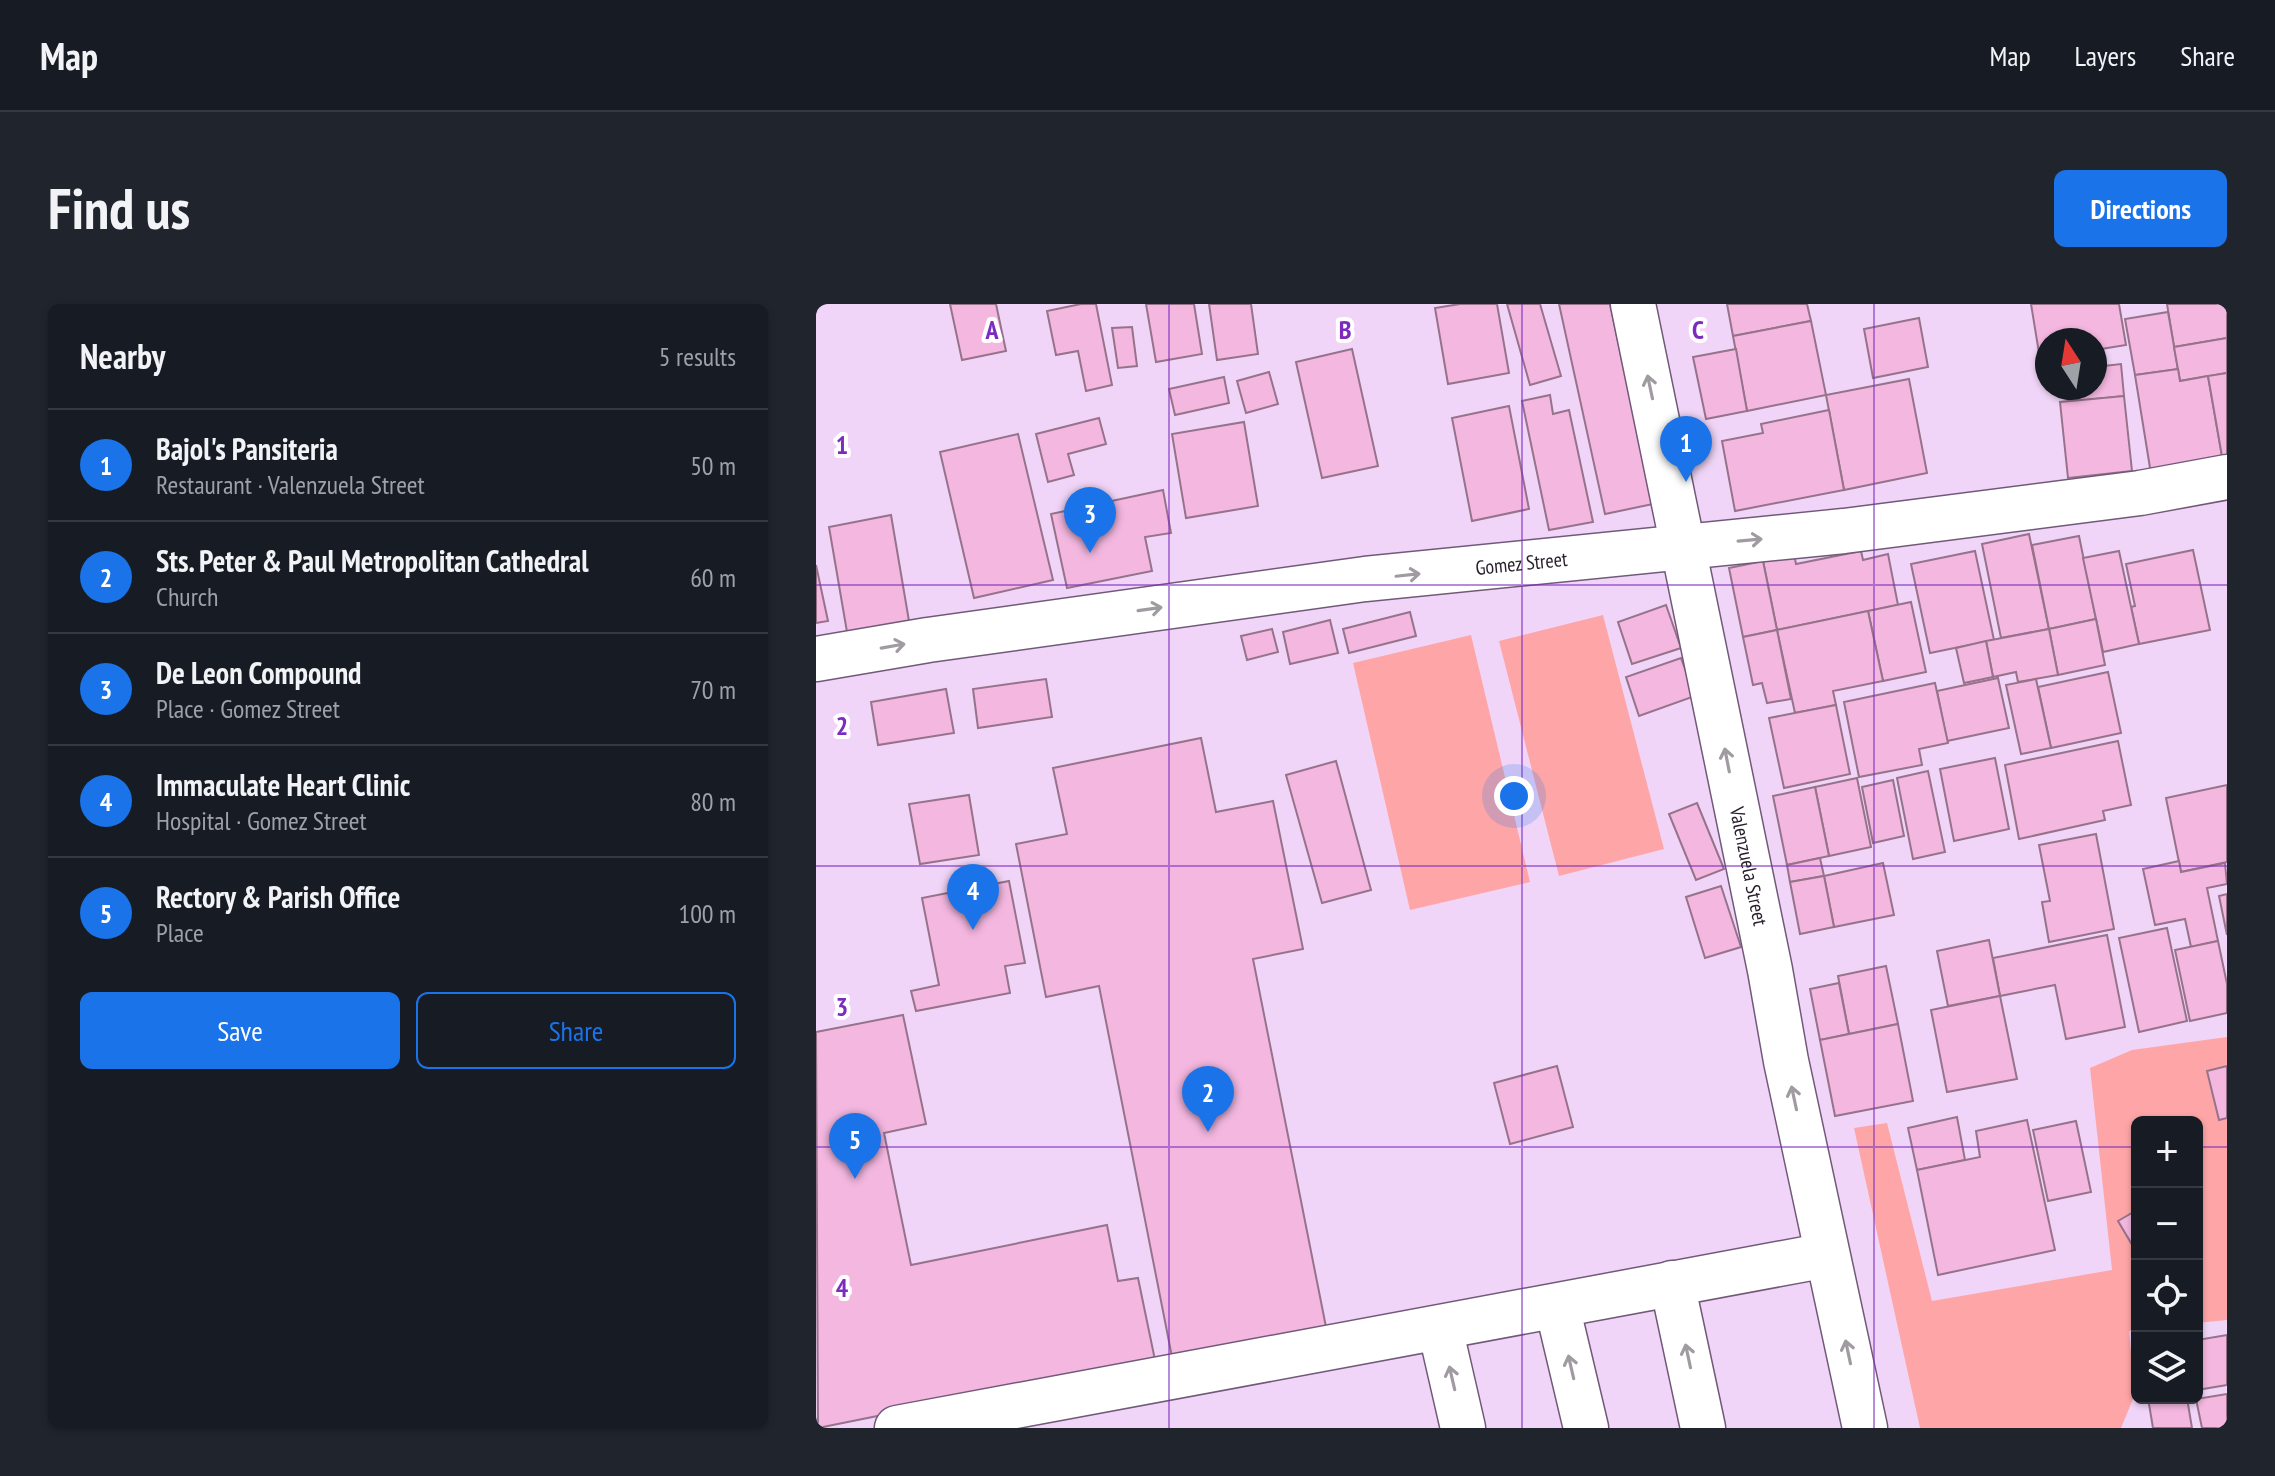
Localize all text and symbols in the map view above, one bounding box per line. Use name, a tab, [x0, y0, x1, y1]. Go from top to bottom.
text: Map	[40, 31, 98, 80]
text: Map	[1989, 37, 2031, 74]
text: Layers	[2075, 37, 2136, 74]
text: Share	[2180, 37, 2235, 74]
button: Directions	[2054, 170, 2227, 247]
text: Find us	[48, 172, 190, 244]
text: A	[984, 313, 999, 346]
text: B	[1339, 313, 1352, 346]
text: C	[1692, 313, 1704, 346]
north arrow	[2035, 328, 2107, 400]
text: Nearby	[80, 334, 165, 378]
text: 5 results	[659, 340, 736, 373]
one-way arrow	[1642, 375, 1657, 401]
pin: 1	[1660, 416, 1712, 482]
text: 1	[836, 428, 848, 461]
text: Bajol's Pansiteria	[156, 429, 338, 468]
text: 1	[100, 449, 112, 482]
text: 50 m	[690, 449, 736, 482]
text: Restaurant · Valenzuela Street	[156, 468, 425, 501]
pin: 3	[1064, 487, 1116, 553]
one-way arrow	[1736, 532, 1763, 547]
text: Sts. Peter & Paul Metropolitan Cathedral	[156, 541, 588, 580]
street label: Gomez Street	[1474, 546, 1569, 581]
text: 2	[100, 561, 112, 594]
text: 60 m	[690, 561, 736, 594]
one-way arrow	[1394, 567, 1421, 582]
text: Church	[156, 580, 218, 613]
one-way arrow	[1137, 601, 1162, 616]
one-way arrow	[880, 638, 905, 653]
text: De Leon Compound	[156, 653, 361, 692]
text: 3	[100, 673, 112, 706]
text: 70 m	[690, 673, 736, 706]
text: Place · Gomez Street	[156, 692, 340, 725]
text: 2	[836, 709, 848, 742]
one-way arrow	[1719, 748, 1734, 773]
text: Immaculate Heart Clinic	[156, 765, 410, 804]
your location	[1494, 776, 1534, 816]
text: 4	[100, 785, 112, 818]
text: 80 m	[690, 785, 736, 818]
text: Hospital · Gomez Street	[156, 804, 367, 837]
street label: Valenzuela Street	[1724, 804, 1774, 928]
pin: 4	[947, 864, 999, 930]
text: Rectory & Parish Office	[156, 877, 400, 916]
text: 5	[100, 897, 112, 930]
text: 100 m	[678, 897, 736, 930]
text: Place	[156, 916, 204, 949]
text: 3	[836, 990, 848, 1023]
button: Save	[80, 992, 400, 1069]
button: Share	[416, 992, 736, 1069]
pin: 2	[1182, 1066, 1234, 1132]
one-way arrow	[1786, 1085, 1801, 1111]
pin: 5	[829, 1113, 881, 1179]
map controls	[2131, 1116, 2203, 1404]
button: +	[2131, 1116, 2203, 1188]
button: −	[2131, 1188, 2203, 1260]
button: locate	[2131, 1260, 2203, 1332]
text: 4	[836, 1271, 849, 1304]
button: layers	[2131, 1332, 2203, 1404]
one-way arrow	[1840, 1339, 1855, 1365]
one-way arrow	[1680, 1343, 1695, 1369]
one-way arrow	[1563, 1355, 1578, 1380]
one-way arrow	[1444, 1366, 1459, 1391]

